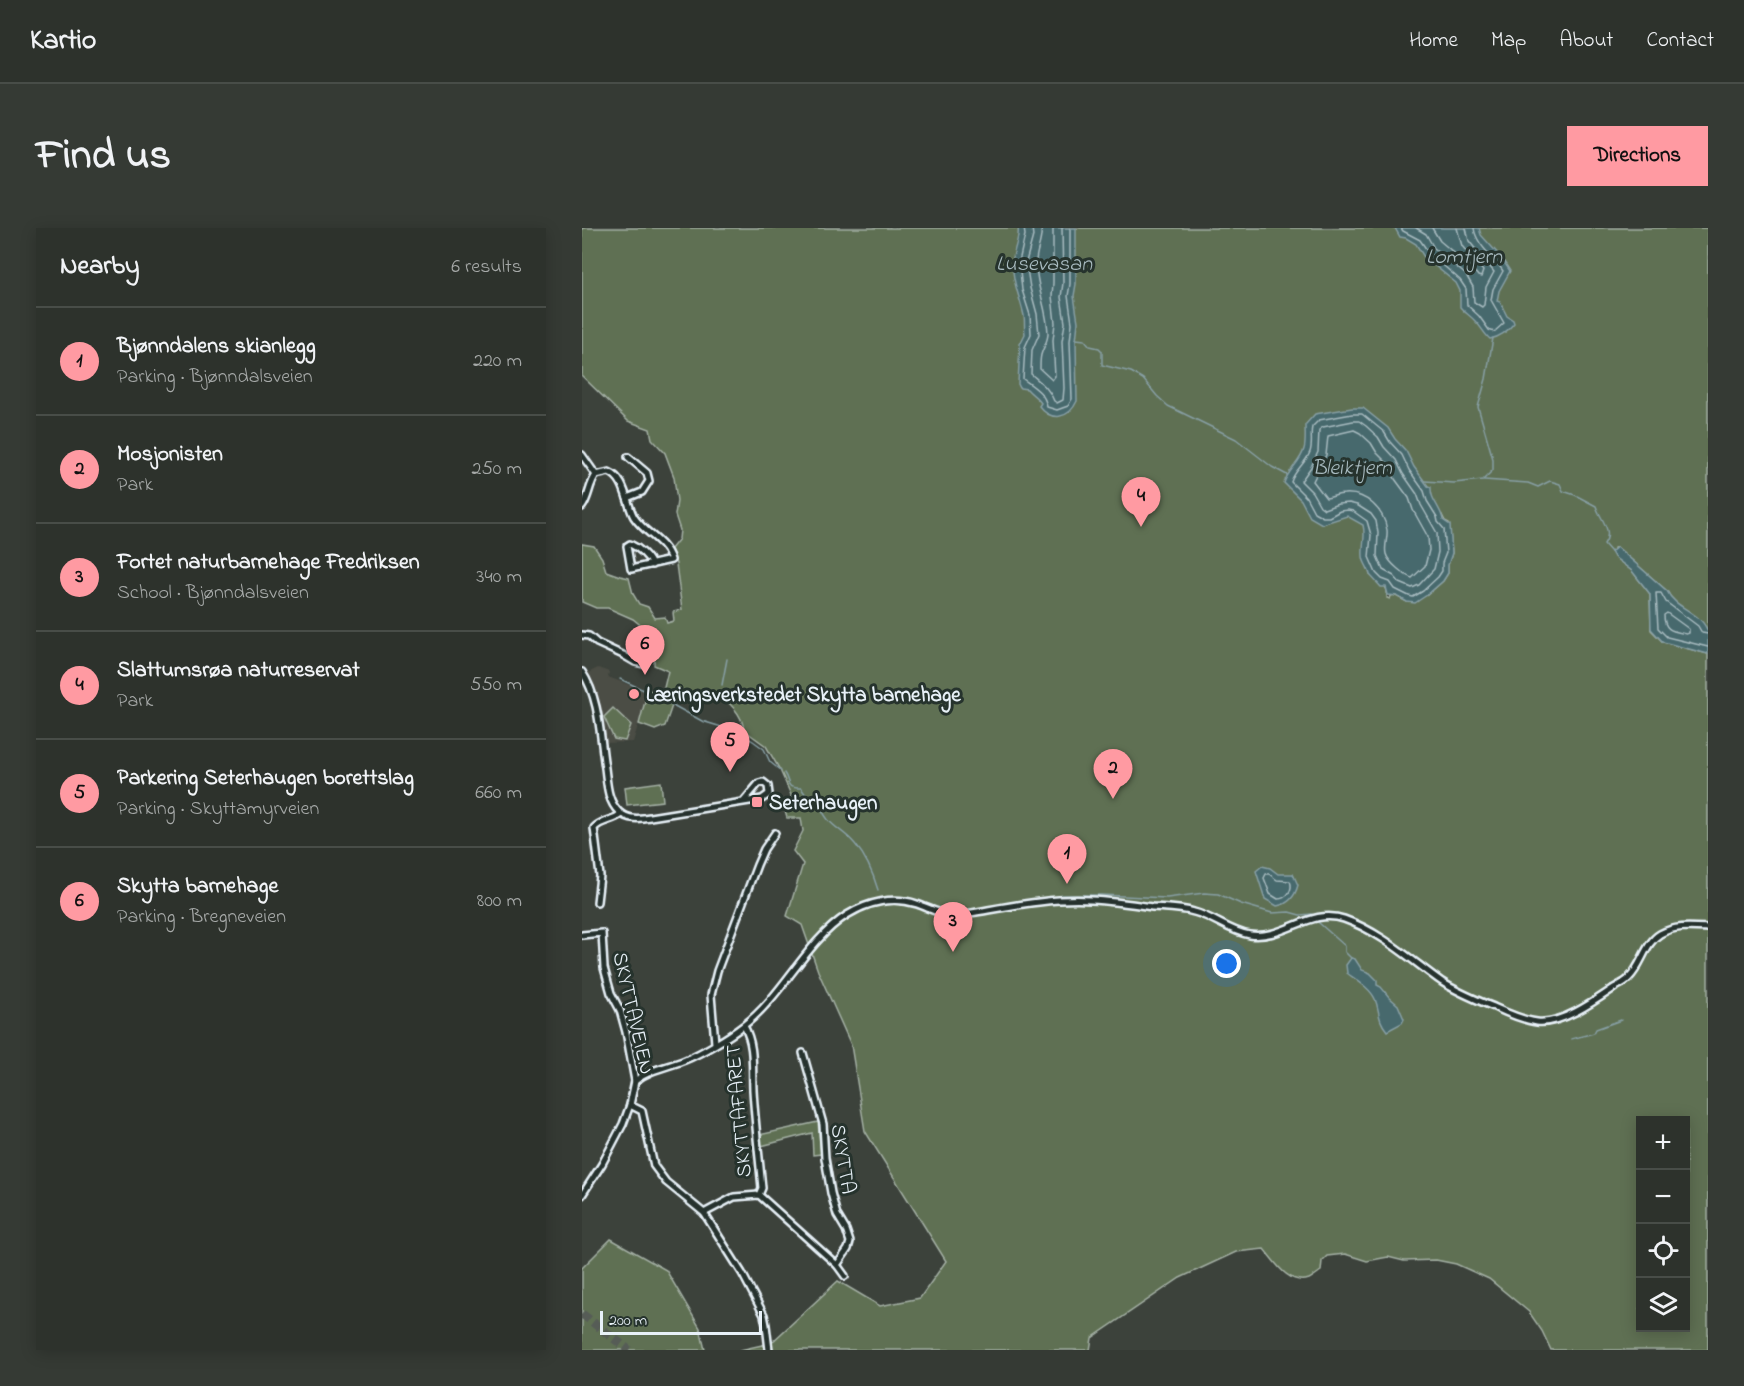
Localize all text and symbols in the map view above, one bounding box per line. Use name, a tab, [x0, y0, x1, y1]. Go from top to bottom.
text: Kartio	[30, 21, 96, 62]
text: Home	[1409, 26, 1458, 56]
text: Map	[1491, 26, 1526, 56]
text: About	[1559, 26, 1613, 56]
text: Contact	[1646, 26, 1714, 56]
text: Find us	[36, 126, 171, 187]
button: Directions	[1567, 126, 1708, 186]
water label: Lomtjern	[1426, 242, 1503, 274]
text: Nearby	[60, 248, 139, 286]
water label: Lusevasan	[996, 249, 1093, 281]
text: 6 results	[451, 253, 522, 282]
text: Bjønndalens skianlegg	[117, 331, 316, 363]
text: 1	[76, 347, 83, 376]
text: 220 m	[473, 347, 522, 376]
text: Parking · Bjønndalsveien	[117, 363, 313, 392]
text: Mosjonisten	[117, 439, 223, 471]
water label: Bleiktjern	[1312, 453, 1393, 485]
text: 2	[75, 455, 84, 484]
text: 250 m	[471, 455, 522, 484]
text: Park	[117, 471, 153, 500]
pin: 4	[1122, 478, 1160, 527]
text: Fortet naturbarnehage Fredriksen	[117, 547, 420, 579]
text: 3	[75, 563, 84, 592]
text: 340 m	[476, 563, 522, 592]
text: School · Bjønndalsveien	[117, 579, 309, 608]
pin: 6	[626, 626, 664, 675]
text: Slattumsrøa naturreservat	[117, 655, 360, 687]
text: 4	[75, 671, 84, 700]
text: 550 m	[470, 671, 522, 700]
place label: Læringsverkstedet Skytta barnehage	[646, 681, 961, 713]
text: Park	[117, 687, 153, 716]
marker: Læringsverkstedet Skytta barnehage	[627, 687, 641, 701]
pin: 5	[710, 722, 750, 772]
pin: 2	[1094, 750, 1132, 799]
text: Parkering Seterhaugen borettslag	[117, 763, 414, 795]
text: 5	[74, 779, 85, 808]
text: 660 m	[475, 779, 522, 808]
place label: Seterhaugen	[769, 789, 877, 821]
text: Parking · Skyttamyrveien	[117, 795, 319, 824]
marker: Seterhaugen	[750, 795, 764, 809]
pin: 1	[1048, 834, 1086, 884]
text: Skytta barnehage	[117, 871, 278, 903]
text: 6	[75, 887, 84, 916]
text: 800 m	[477, 887, 522, 916]
pin: 3	[934, 902, 973, 952]
text: Parking · Bregneveien	[117, 903, 286, 932]
street label: SKYTTAVEIEN	[603, 949, 661, 1078]
your location	[1212, 949, 1241, 978]
street label: SKYTTAFARET	[719, 1043, 761, 1178]
map controls	[1636, 1116, 1690, 1332]
button: +	[1636, 1116, 1690, 1170]
street label: SKYTTA	[822, 1122, 862, 1196]
button: −	[1636, 1170, 1690, 1224]
button: locate	[1636, 1224, 1690, 1278]
button: layers	[1636, 1278, 1690, 1332]
scale bar	[600, 1308, 762, 1336]
text: 200 m	[609, 1309, 647, 1333]

